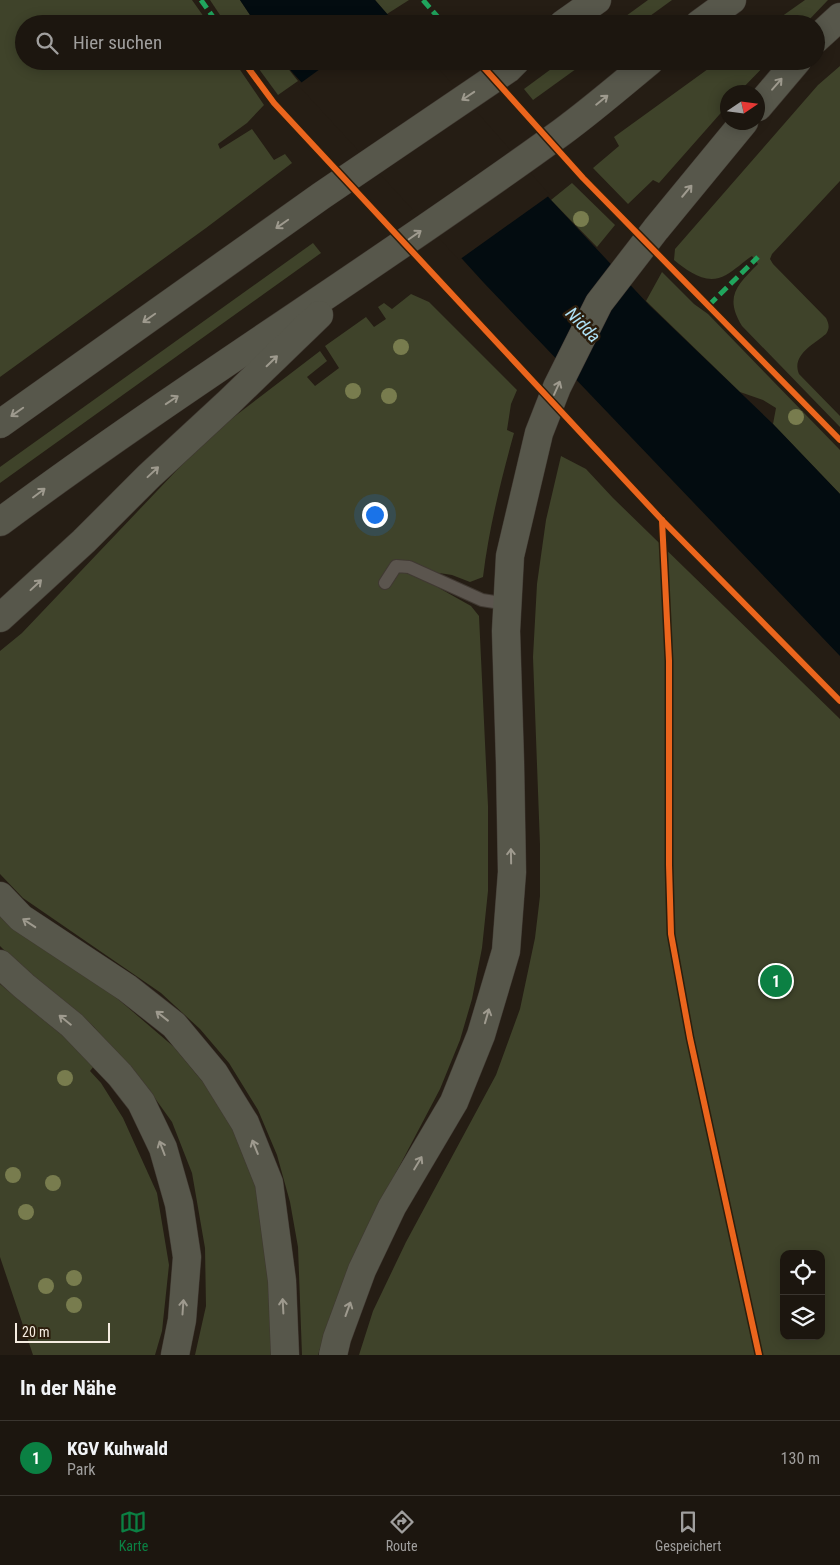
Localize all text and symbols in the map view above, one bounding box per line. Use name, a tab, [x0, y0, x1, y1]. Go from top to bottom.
search box	[15, 15, 825, 70]
icon: search	[33, 29, 61, 57]
text: Hier suchen	[73, 31, 162, 54]
one-way arrow	[771, 78, 782, 91]
north arrow	[720, 85, 765, 130]
one-way arrow	[461, 91, 475, 101]
one-way arrow	[595, 94, 608, 105]
one-way arrow	[682, 185, 693, 198]
one-way arrow	[275, 219, 289, 229]
one-way arrow	[407, 230, 421, 240]
water label: Nidda	[562, 303, 605, 347]
one-way arrow	[142, 313, 156, 323]
one-way arrow	[265, 355, 278, 367]
one-way arrow	[553, 381, 563, 396]
one-way arrow	[165, 395, 179, 405]
one-way arrow	[10, 407, 24, 417]
one-way arrow	[147, 466, 159, 478]
one-way arrow	[32, 488, 46, 498]
your location	[362, 502, 388, 528]
one-way arrow	[30, 579, 43, 591]
one-way arrow	[506, 849, 516, 865]
one-way arrow	[22, 918, 36, 928]
pin: 1	[760, 962, 792, 1000]
one-way arrow	[482, 1008, 492, 1024]
one-way arrow	[156, 1010, 169, 1021]
one-way arrow	[59, 1014, 72, 1025]
one-way arrow	[249, 1140, 258, 1155]
one-way arrow	[157, 1141, 166, 1156]
one-way arrow	[414, 1156, 424, 1170]
map controls	[780, 1250, 825, 1340]
button: locate	[780, 1250, 825, 1295]
button: layers	[780, 1295, 825, 1340]
one-way arrow	[178, 1299, 188, 1315]
one-way arrow	[278, 1299, 287, 1315]
one-way arrow	[344, 1301, 353, 1317]
scale bar	[15, 1320, 110, 1343]
text: 20 m	[22, 1324, 50, 1340]
text: In der Nähe	[20, 1376, 116, 1400]
text: KGV Kuhwald	[67, 1437, 168, 1460]
text: 1	[32, 1449, 40, 1468]
text: 130 m	[781, 1449, 820, 1468]
text: Park	[67, 1460, 96, 1479]
tab: Karte	[119, 1508, 148, 1554]
tab: Route	[386, 1508, 418, 1554]
tab: Gespeichert	[655, 1508, 721, 1554]

